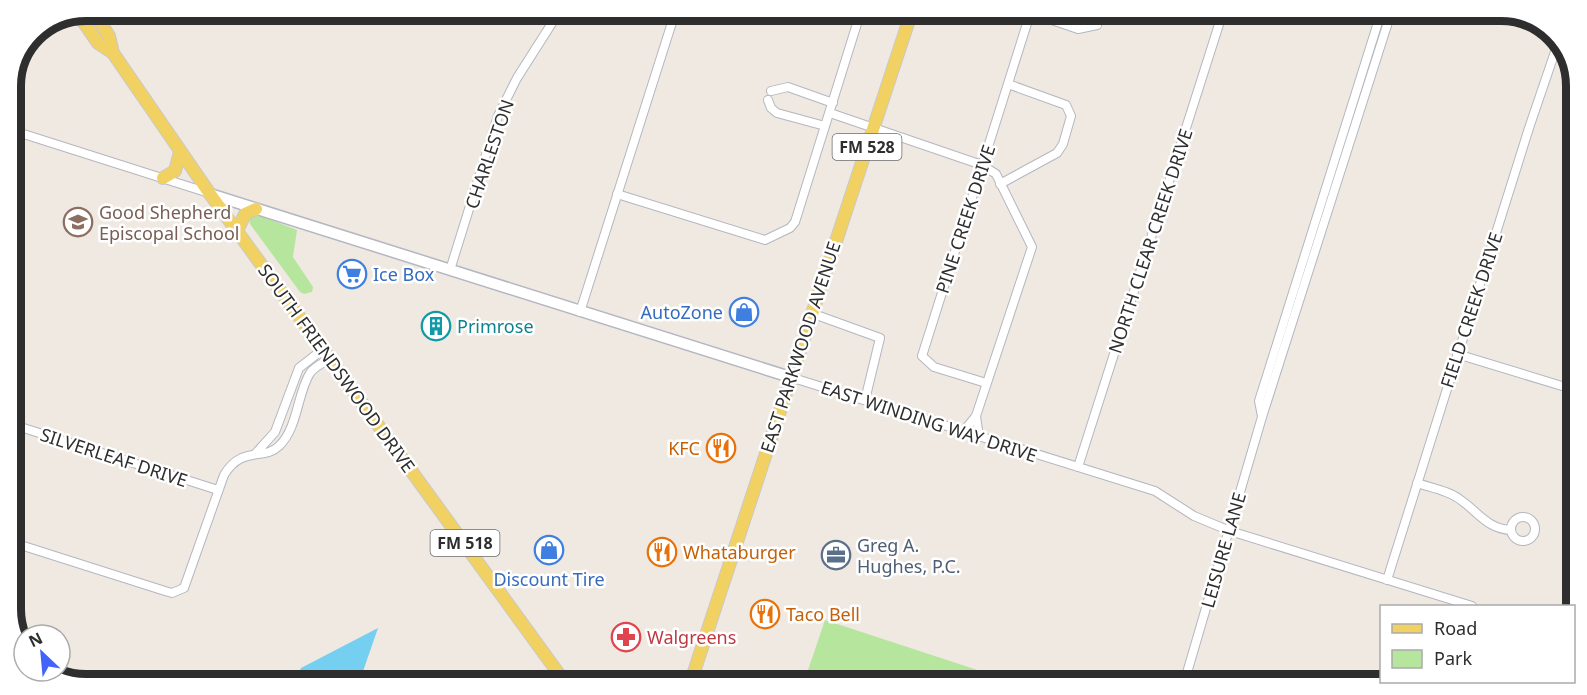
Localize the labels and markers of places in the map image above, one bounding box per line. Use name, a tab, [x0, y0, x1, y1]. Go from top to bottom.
place label: Good Shepherd Episcopal School	[99, 200, 239, 245]
school or university icon: Good Shepherd Episcopal School	[62, 206, 94, 238]
supermarket icon: Ice Box	[336, 258, 368, 290]
place label: Ice Box	[373, 262, 435, 286]
shop icon: AutoZone	[728, 296, 760, 328]
place label: AutoZone	[641, 300, 723, 324]
building icon: Primrose	[420, 310, 452, 342]
place label: Primrose	[457, 314, 534, 338]
restaurant icon: KFC	[705, 432, 737, 464]
place label: KFC	[668, 436, 700, 460]
place label: Greg A. Hughes, P.C.	[857, 533, 961, 578]
shop icon: Discount Tire	[533, 534, 565, 566]
restaurant icon: Whataburger	[646, 536, 678, 568]
office icon: Greg A. Hughes, P.C.	[820, 539, 852, 571]
place label: Whataburger	[683, 540, 796, 564]
place label: Discount Tire	[493, 567, 605, 591]
restaurant icon: Taco Bell	[749, 598, 781, 630]
place label: Taco Bell	[786, 602, 860, 626]
pharmacy icon: Walgreens	[610, 621, 642, 653]
place label: Walgreens	[647, 625, 736, 649]

